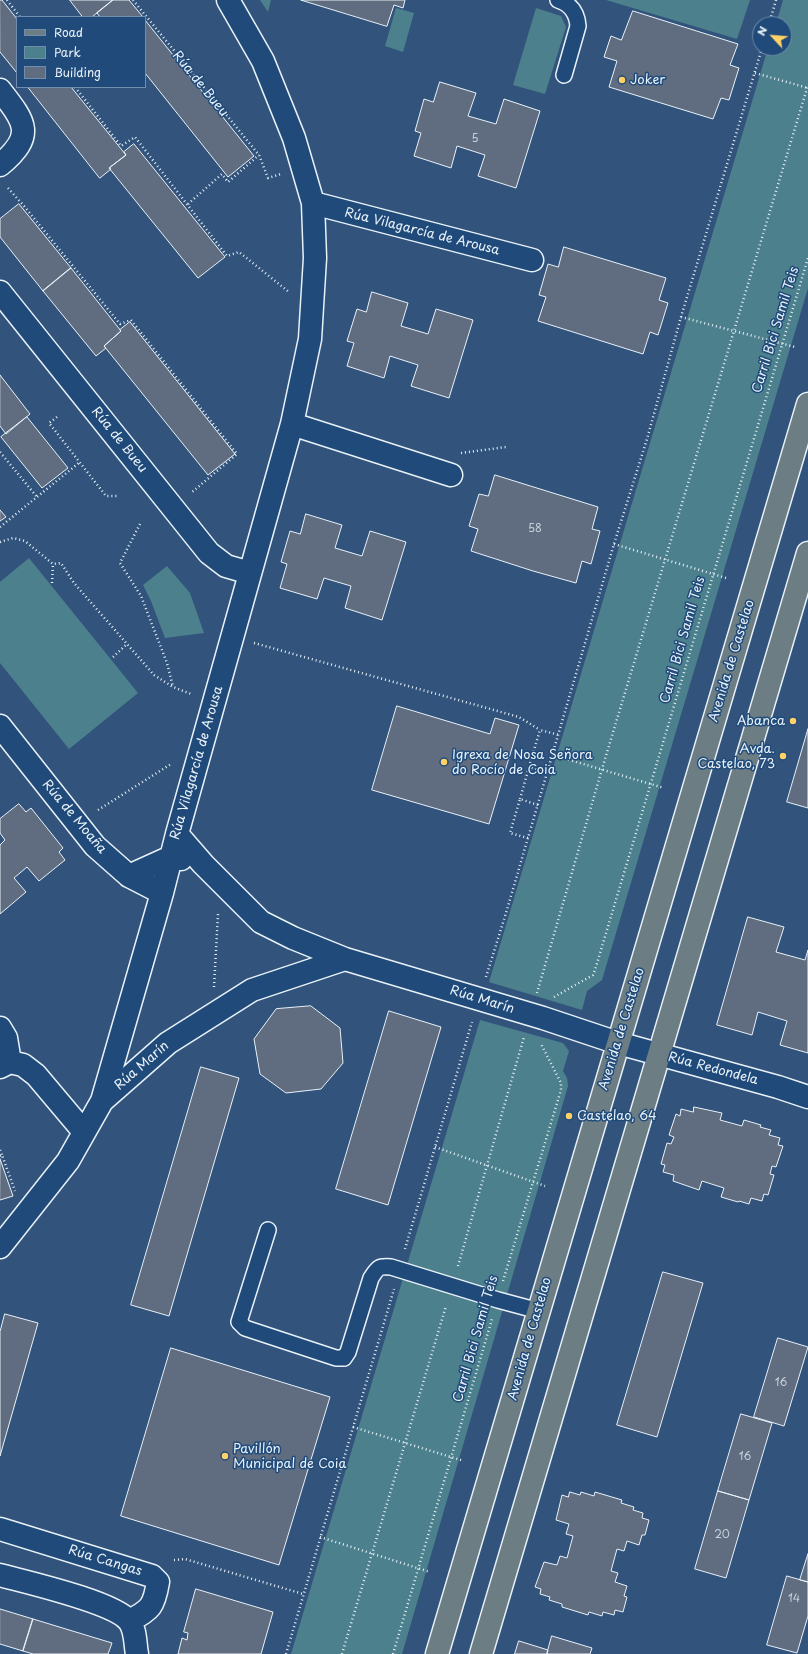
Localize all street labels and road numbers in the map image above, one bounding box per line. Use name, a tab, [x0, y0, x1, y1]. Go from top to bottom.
street label: Rúa de Bueu	[169, 48, 231, 120]
street label: Rúa Vilagarcía de Arousa	[343, 205, 501, 259]
street label: Carril Bici Samil Teis	[749, 265, 803, 395]
street label: Rúa de Bueu	[88, 404, 150, 476]
street label: Carril Bici Samil Teis	[657, 575, 709, 705]
street label: Avenida de Castelao	[706, 598, 758, 724]
street label: Rúa Vilagarcía de Arousa	[168, 684, 226, 842]
street label: Rúa de Moaña	[39, 777, 109, 857]
street label: Avenida de Castelao	[596, 966, 648, 1092]
street label: Rúa Marín	[448, 983, 516, 1017]
street label: Rúa Marín	[112, 1038, 172, 1094]
street label: Rúa Redondela	[666, 1049, 760, 1089]
street label: Carril Bici Samil Teis	[450, 1274, 502, 1404]
street label: Avenida de Castelao	[505, 1276, 555, 1402]
street label: Rúa Cangas	[66, 1542, 144, 1580]

